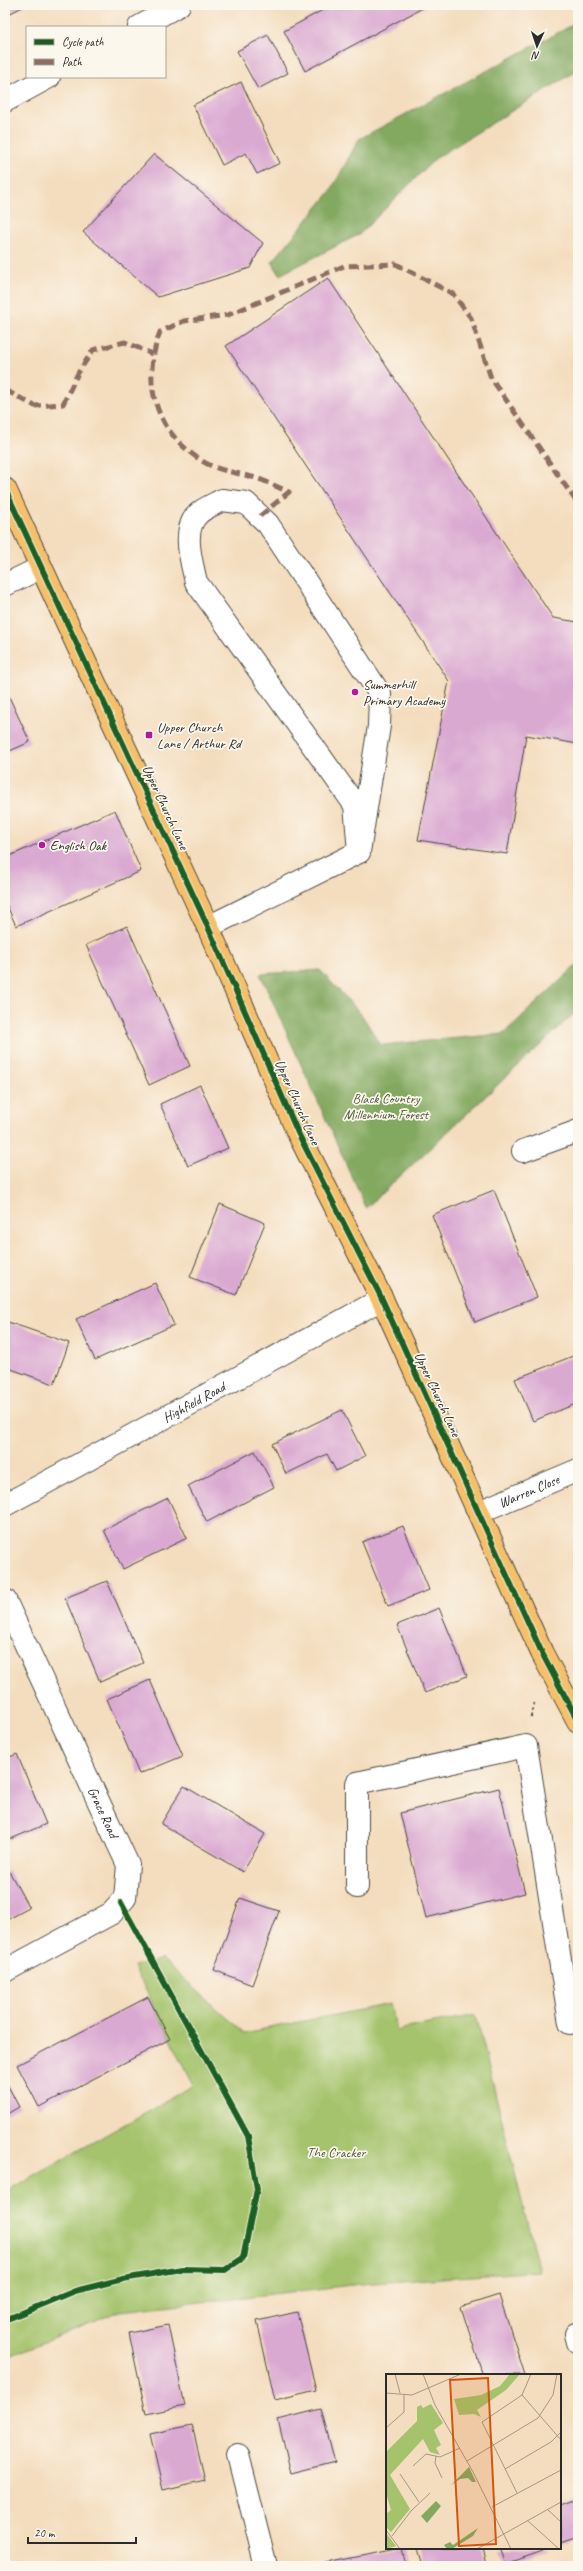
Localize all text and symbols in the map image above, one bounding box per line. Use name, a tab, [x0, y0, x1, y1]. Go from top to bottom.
legend	[26, 26, 166, 78]
north arrow	[517, 26, 557, 66]
text: Cycle path	[62, 34, 104, 50]
text: N	[531, 49, 540, 63]
text: Path	[62, 54, 82, 70]
place label: Summerhill Primary Academy	[363, 676, 446, 709]
marker: Summerhill Primary Academy	[350, 687, 360, 697]
place label: Upper Church Lane / Arthur Rd	[157, 719, 243, 752]
marker: Upper Church Lane / Arthur Rd	[144, 730, 154, 740]
street label: Upper Church Lane	[139, 762, 193, 854]
place label: English Oak	[50, 837, 107, 854]
marker: English Oak	[37, 840, 47, 850]
street label: Upper Church Lane	[271, 1057, 324, 1149]
park label: Black Country Millennium Forest	[344, 1090, 430, 1123]
street label: Upper Church Lane	[411, 1349, 465, 1441]
street label: Highfield Road	[160, 1377, 230, 1426]
street label: Warren Close	[496, 1470, 563, 1512]
street label: Grace Road	[84, 1784, 123, 1843]
park label: The Cracker	[307, 2144, 366, 2161]
inset map	[386, 2374, 561, 2549]
scale bar	[28, 2519, 136, 2545]
text: 20 m	[34, 2525, 56, 2541]

